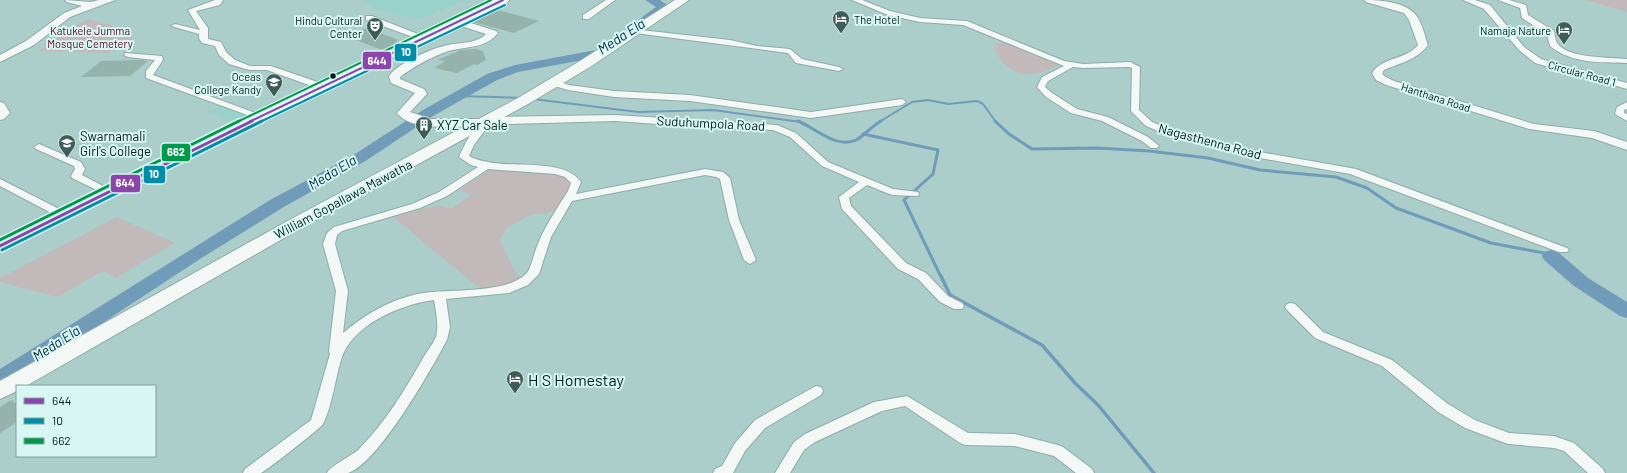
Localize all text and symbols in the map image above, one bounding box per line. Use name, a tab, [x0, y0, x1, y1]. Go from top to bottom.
hotel icon: The Hotel	[831, 9, 851, 34]
place label: The Hotel	[854, 13, 900, 26]
place label: Hindu Cultural Center	[295, 14, 362, 40]
water label: Meda Ela	[594, 14, 648, 58]
theatre icon: Hindu Cultural Center	[365, 16, 385, 41]
hotel icon: Namaja Nature	[1554, 20, 1574, 45]
park label: Katukele Jumma Mosque Cemetery	[47, 24, 133, 50]
place label: Namaja Nature	[1480, 24, 1551, 37]
line badge: 10	[394, 43, 417, 62]
text: 10	[401, 45, 411, 58]
line badge: 644	[362, 51, 392, 70]
text: 644	[367, 54, 387, 67]
street label: Circular Road 1	[1547, 58, 1617, 88]
place label: Oceas College Kandy	[194, 70, 261, 96]
unlabelled marker	[328, 71, 338, 81]
school or university icon: Oceas College Kandy	[264, 72, 284, 97]
street label: Hanthana Road	[1400, 80, 1472, 114]
street label: Suduhumpola Road	[656, 112, 766, 134]
building icon: XYZ Car Sale	[414, 115, 434, 140]
place label: XYZ Car Sale	[437, 117, 508, 133]
street label: Nagasthenna Road	[1157, 120, 1263, 162]
place label: Swarnamali Girl's College	[80, 128, 151, 159]
school or university icon: Swarnamali Girl's College	[57, 133, 77, 158]
line badge: 662	[161, 143, 191, 162]
text: 662	[167, 145, 185, 158]
water label: Meda Ela	[305, 151, 359, 193]
street label: William Gopallawa Mawatha	[271, 156, 415, 242]
line badge: 10	[143, 165, 166, 184]
text: 10	[149, 167, 159, 180]
line badge: 644	[110, 174, 141, 193]
text: 644	[115, 176, 135, 189]
water label: Meda Ela	[29, 321, 83, 365]
hotel icon: H S Homestay	[505, 369, 525, 394]
place label: H S Homestay	[528, 370, 624, 389]
legend	[16, 385, 156, 457]
text: 644	[52, 393, 71, 407]
text: 10	[52, 413, 63, 427]
text: 662	[52, 433, 71, 447]

